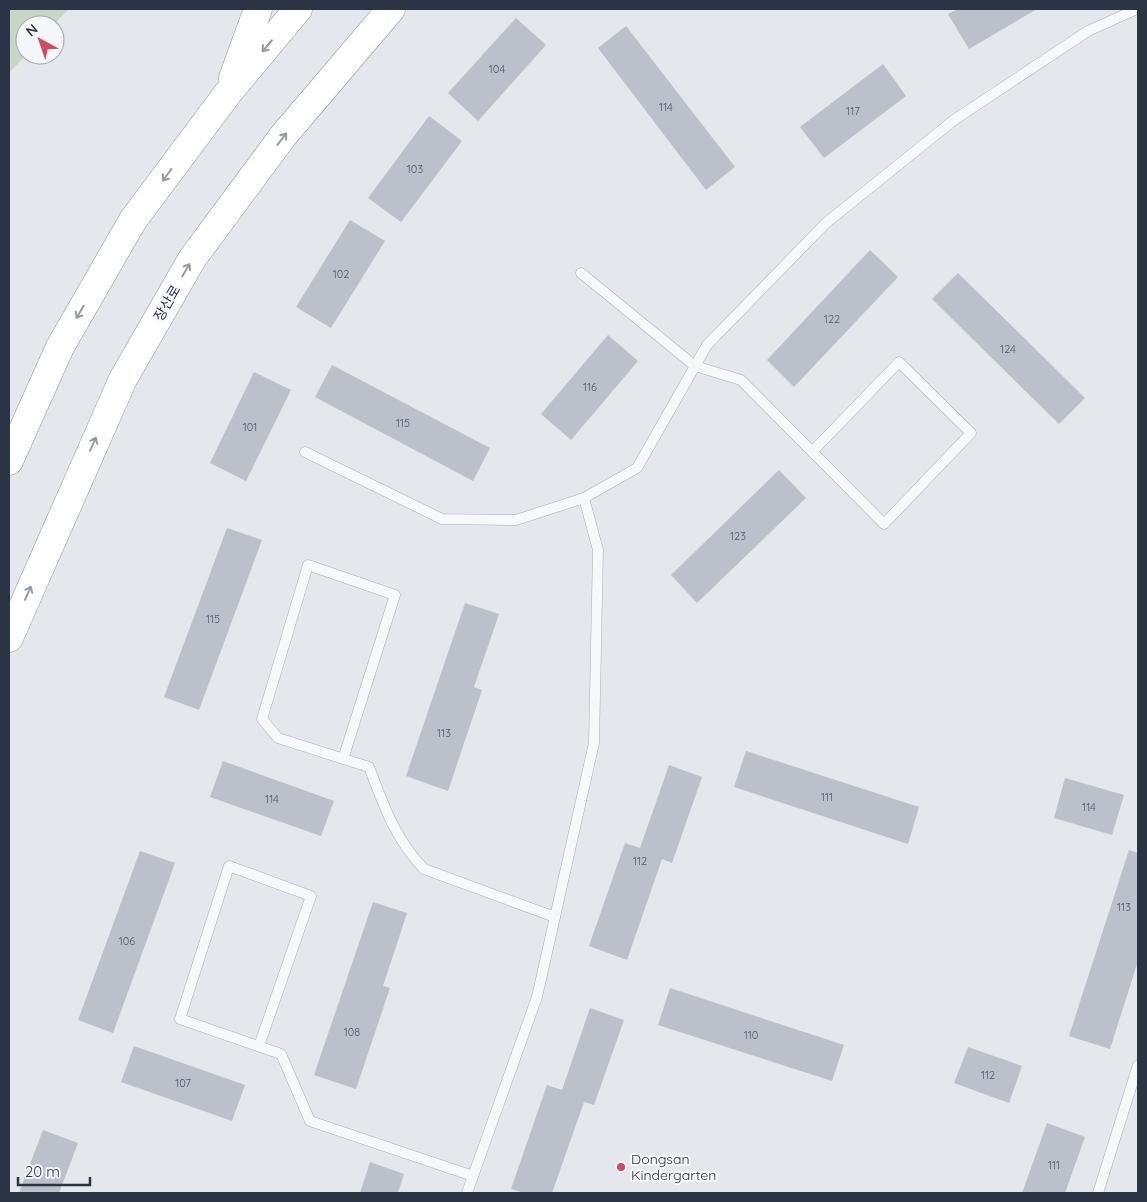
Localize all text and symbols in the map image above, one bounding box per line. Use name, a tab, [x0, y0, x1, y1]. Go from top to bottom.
north arrow	[15, 15, 65, 65]
text: N	[22, 20, 41, 40]
one-way arrow	[261, 40, 272, 53]
house number: 104	[489, 62, 505, 76]
house number: 114	[659, 100, 673, 114]
house number: 117	[846, 104, 860, 118]
one-way arrow	[276, 133, 287, 146]
house number: 103	[407, 162, 423, 176]
one-way arrow	[162, 168, 172, 182]
one-way arrow	[181, 263, 191, 278]
house number: 102	[333, 267, 349, 281]
street label: 장산로	[150, 282, 185, 324]
one-way arrow	[75, 304, 85, 318]
house number: 122	[824, 312, 840, 326]
house number: 124	[1000, 342, 1016, 356]
house number: 116	[583, 380, 597, 394]
house number: 115	[396, 416, 410, 430]
house number: 101	[243, 420, 257, 434]
one-way arrow	[89, 437, 99, 452]
house number: 123	[730, 529, 746, 543]
one-way arrow	[23, 586, 33, 601]
house number: 115	[206, 612, 220, 626]
house number: 113	[437, 726, 451, 740]
house number: 111	[821, 790, 833, 804]
house number: 114	[265, 792, 279, 806]
house number: 114	[1082, 800, 1096, 814]
house number: 112	[633, 854, 647, 868]
house number: 113	[1117, 900, 1131, 914]
house number: 106	[119, 934, 135, 948]
house number: 108	[344, 1025, 360, 1039]
house number: 110	[744, 1028, 758, 1042]
house number: 112	[981, 1068, 995, 1082]
house number: 107	[175, 1076, 191, 1090]
place label: Dongsan Kindergarten	[631, 1150, 716, 1184]
scale bar	[18, 1154, 90, 1186]
house number: 111	[1048, 1158, 1060, 1172]
marker: Dongsan Kindergarten	[615, 1161, 627, 1173]
text: 20 m	[25, 1162, 60, 1181]

